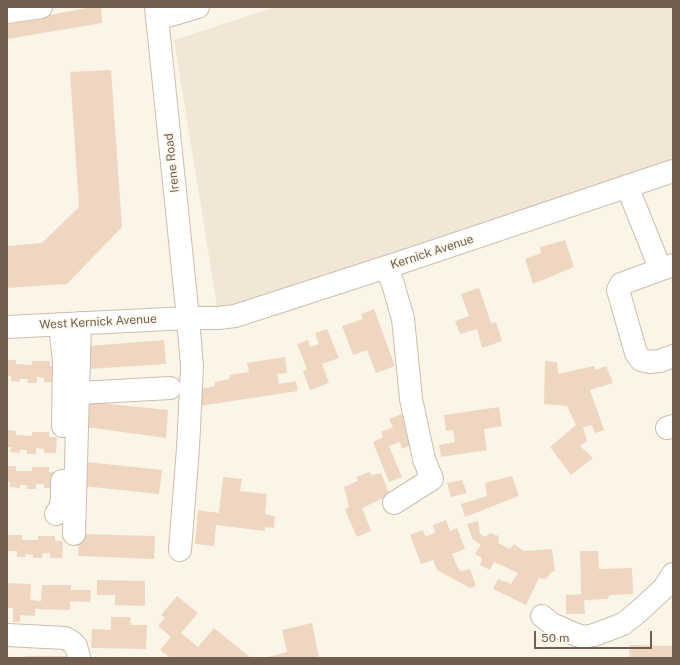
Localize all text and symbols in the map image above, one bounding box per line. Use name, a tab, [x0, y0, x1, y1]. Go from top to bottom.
street label: Irene Road	[162, 132, 182, 194]
street label: Kernick Avenue	[389, 232, 475, 272]
street label: West Kernick Avenue	[39, 312, 157, 332]
scale bar	[536, 623, 654, 649]
text: 50 m	[541, 631, 569, 645]

